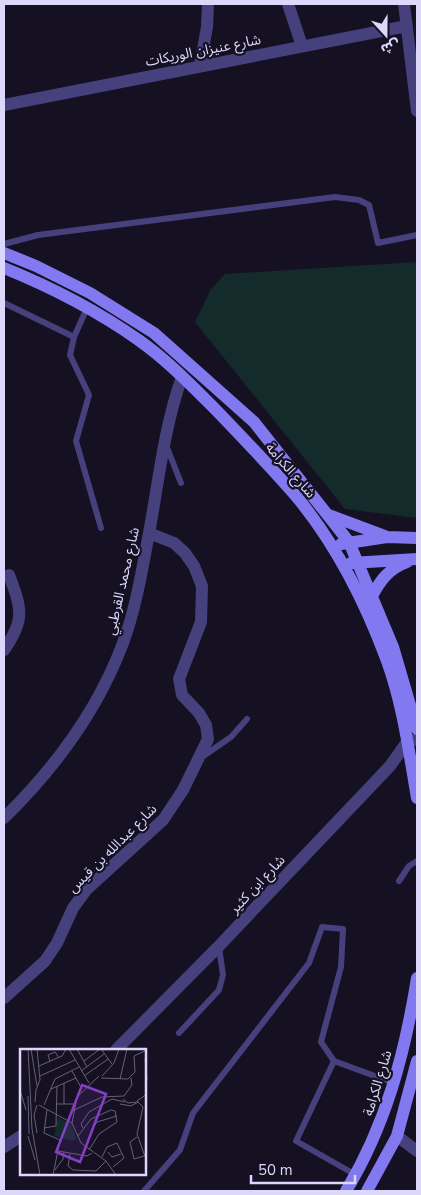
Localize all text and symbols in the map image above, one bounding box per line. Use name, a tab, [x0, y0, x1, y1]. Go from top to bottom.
north arrow	[361, 10, 411, 60]
street label: شارع عنيزان الوريكات	[144, 30, 263, 72]
text: ش	[378, 34, 403, 59]
street label: شارع الكرامة	[261, 439, 320, 503]
street label: شارع محمد القرطبي	[101, 525, 145, 637]
street label: شارع عبدالله بن قيس	[64, 800, 162, 898]
street label: شارع ابن كثير	[225, 851, 290, 919]
street label: شارع الكرامة	[359, 1048, 397, 1119]
inset map	[20, 1049, 146, 1175]
scale bar	[251, 1152, 355, 1184]
text: 50 m	[258, 1160, 293, 1180]

